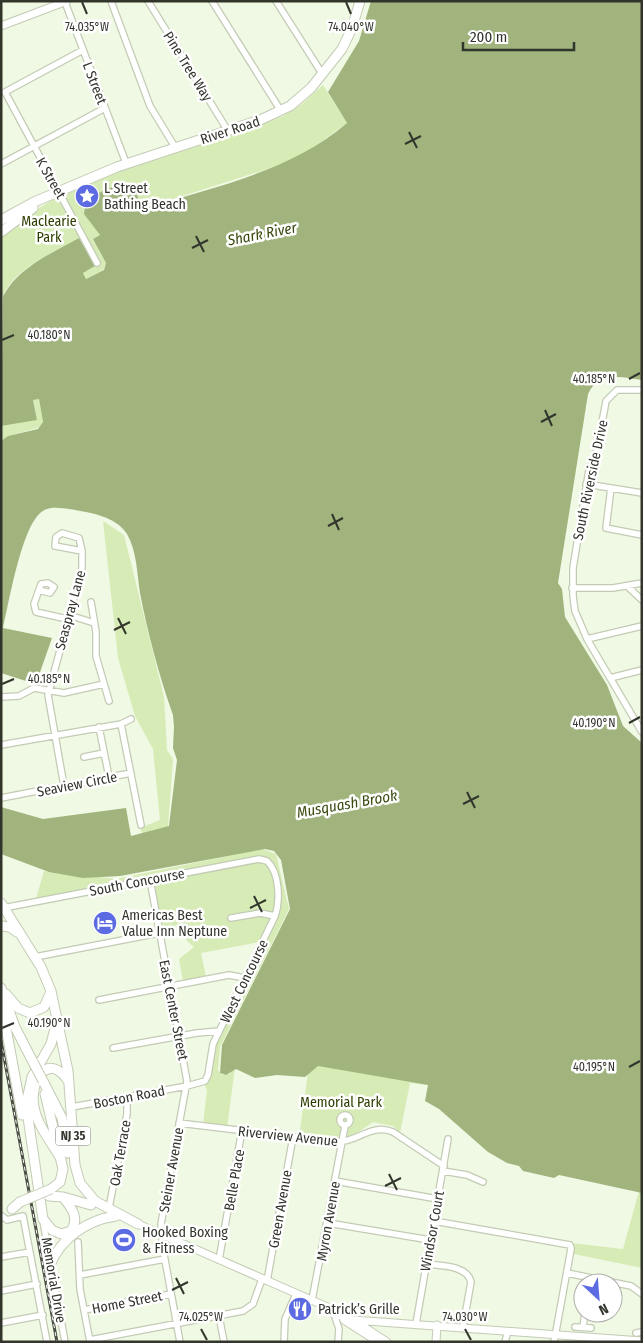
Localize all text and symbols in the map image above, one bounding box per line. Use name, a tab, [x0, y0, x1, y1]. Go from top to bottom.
text: 74.035°W	[65, 20, 109, 34]
text: 74.040°W	[328, 20, 374, 34]
scale bar	[463, 20, 574, 52]
street label: Pine Tree Way	[159, 28, 216, 105]
text: 200 m	[470, 28, 507, 46]
street label: L Street	[79, 60, 110, 107]
street label: River Road	[198, 113, 262, 148]
street label: K Street	[32, 154, 69, 202]
place label: L Street Bathing Beach	[104, 180, 186, 213]
place icon: L Street Bathing Beach	[74, 183, 100, 209]
park label: Maclearie Park	[21, 213, 77, 246]
water label: Shark River	[225, 218, 299, 250]
text: 40.180°N	[27, 328, 71, 342]
text: 40.185°N	[573, 372, 615, 386]
street label: South Riverside Drive	[569, 418, 612, 542]
street label: Seaspray Lane	[52, 568, 89, 652]
text: 40.185°N	[28, 672, 70, 686]
text: 40.190°N	[572, 716, 616, 730]
street label: Seaview Circle	[36, 768, 119, 801]
water label: Musquash Brook	[295, 786, 399, 822]
street label: South Concourse	[88, 865, 186, 900]
place label: Americas Best Value Inn Neptune	[122, 907, 227, 940]
hotel icon: Americas Best Value Inn Neptune	[92, 910, 118, 936]
street label: West Concourse	[217, 937, 272, 1026]
street label: East Center Street	[155, 958, 192, 1062]
text: 40.190°N	[27, 1016, 71, 1030]
text: 40.195°N	[573, 1060, 615, 1074]
street label: Boston Road	[92, 1082, 166, 1113]
park label: Memorial Park	[300, 1094, 382, 1111]
street label: Oak Terrace	[106, 1119, 135, 1187]
street label: Riverview Avenue	[237, 1123, 339, 1150]
road number: NJ 35	[56, 1126, 90, 1146]
street label: Steiner Avenue	[156, 1126, 187, 1214]
street label: Belle Place	[221, 1148, 248, 1212]
street label: Green Avenue	[265, 1169, 296, 1250]
street label: Myron Avenue	[313, 1180, 344, 1262]
street label: Windsor Court	[417, 1189, 448, 1273]
place label: Hooked Boxing & Fitness	[142, 1224, 228, 1257]
sports icon: Hooked Boxing & Fitness	[111, 1227, 137, 1253]
street label: Memorial Drive	[38, 1236, 69, 1324]
north arrow	[573, 1273, 623, 1323]
street label: Home Street	[91, 1287, 164, 1318]
restaurant icon: Patrick’s Grille	[287, 1296, 313, 1322]
text: N	[596, 1300, 611, 1319]
place label: Patrick’s Grille	[318, 1301, 400, 1318]
text: 74.025°W	[179, 1310, 223, 1324]
text: 74.030°W	[442, 1310, 488, 1324]

